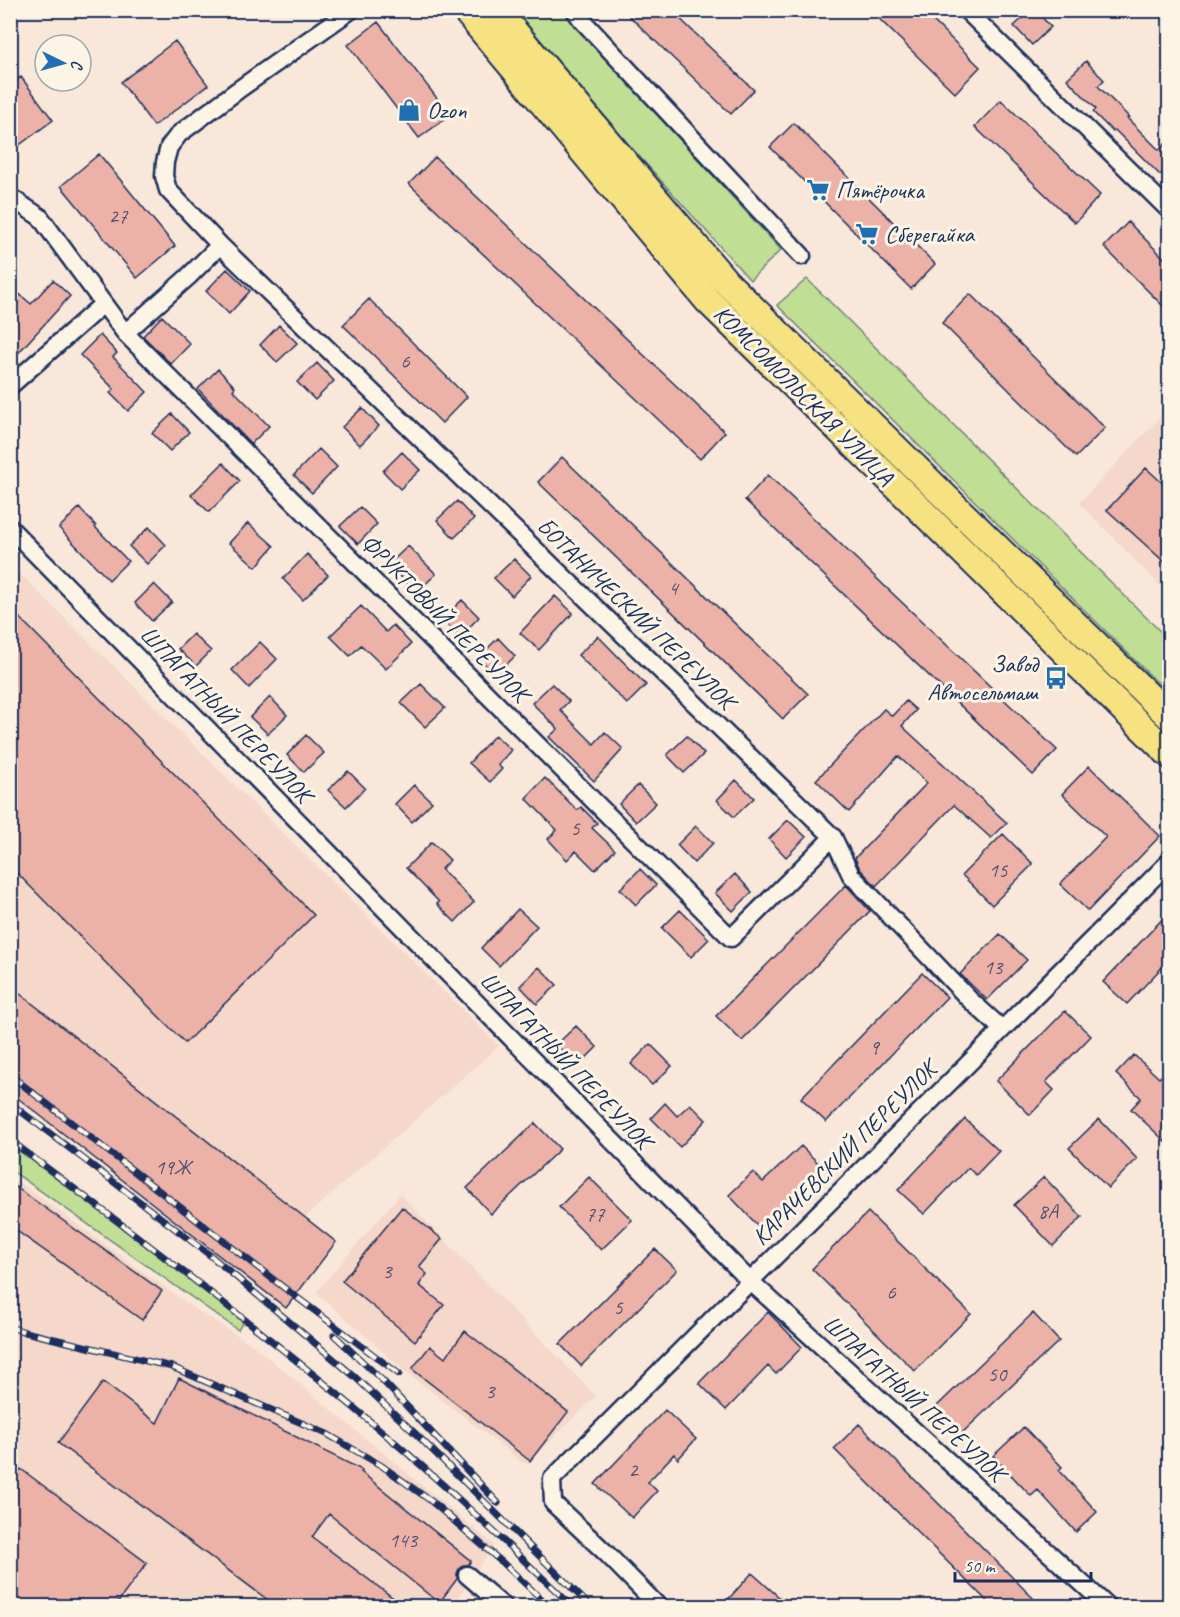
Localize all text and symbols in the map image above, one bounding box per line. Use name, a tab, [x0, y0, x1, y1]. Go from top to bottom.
north arrow	[33, 33, 93, 93]
text: С	[66, 59, 87, 71]
place label: Ozon	[427, 95, 467, 125]
shop icon: Ozon	[396, 97, 422, 123]
place label: Пятёрочка	[836, 175, 925, 205]
supermarket icon: Пятёрочка	[805, 177, 831, 203]
house number: 27	[109, 203, 129, 229]
place label: Сберегайка	[885, 219, 976, 249]
supermarket icon: Сберегайка	[854, 221, 880, 247]
street label: КОМСОМОЛЬСКАЯ УЛИЦА	[708, 299, 901, 492]
house number: 6	[400, 348, 410, 374]
street label: БОТАНИЧЕСКИЙ ПЕРЕУЛОК	[531, 511, 745, 719]
street label: ФРУКТОВЫЙ ПЕРЕУЛОК	[355, 528, 539, 712]
house number: 4	[668, 575, 680, 601]
street label: ШПАГАТНЫЙ ПЕРЕУЛОК	[134, 619, 322, 812]
place label: Завод Автосельмаш	[927, 649, 1040, 707]
bus stop icon: Завод Автосельмаш	[1043, 665, 1069, 691]
house number: 5	[570, 815, 581, 841]
house number: 15	[989, 857, 1009, 883]
house number: 13	[984, 954, 1004, 980]
street label: ШПАГАТНЫЙ ПЕРЕУЛОК	[474, 965, 662, 1158]
house number: 9	[869, 1034, 880, 1060]
street label: КАРАЧЕВСКИЙ ПЕРЕУЛОК	[746, 1051, 946, 1251]
house number: 19Ж	[155, 1154, 194, 1180]
house number: 8А	[1038, 1198, 1059, 1224]
house number: 77	[586, 1201, 606, 1227]
house number: 3	[382, 1258, 393, 1284]
house number: 6	[886, 1279, 896, 1305]
house number: 5	[613, 1294, 624, 1320]
street label: ШПАГАТНЫЙ ПЕРЕУЛОК	[817, 1308, 1015, 1491]
house number: 50	[988, 1361, 1008, 1387]
house number: 3	[485, 1378, 496, 1404]
house number: 2	[628, 1457, 639, 1483]
house number: 143	[389, 1527, 419, 1553]
scale bar	[955, 1545, 1092, 1583]
text: 50 m	[964, 1555, 997, 1577]

